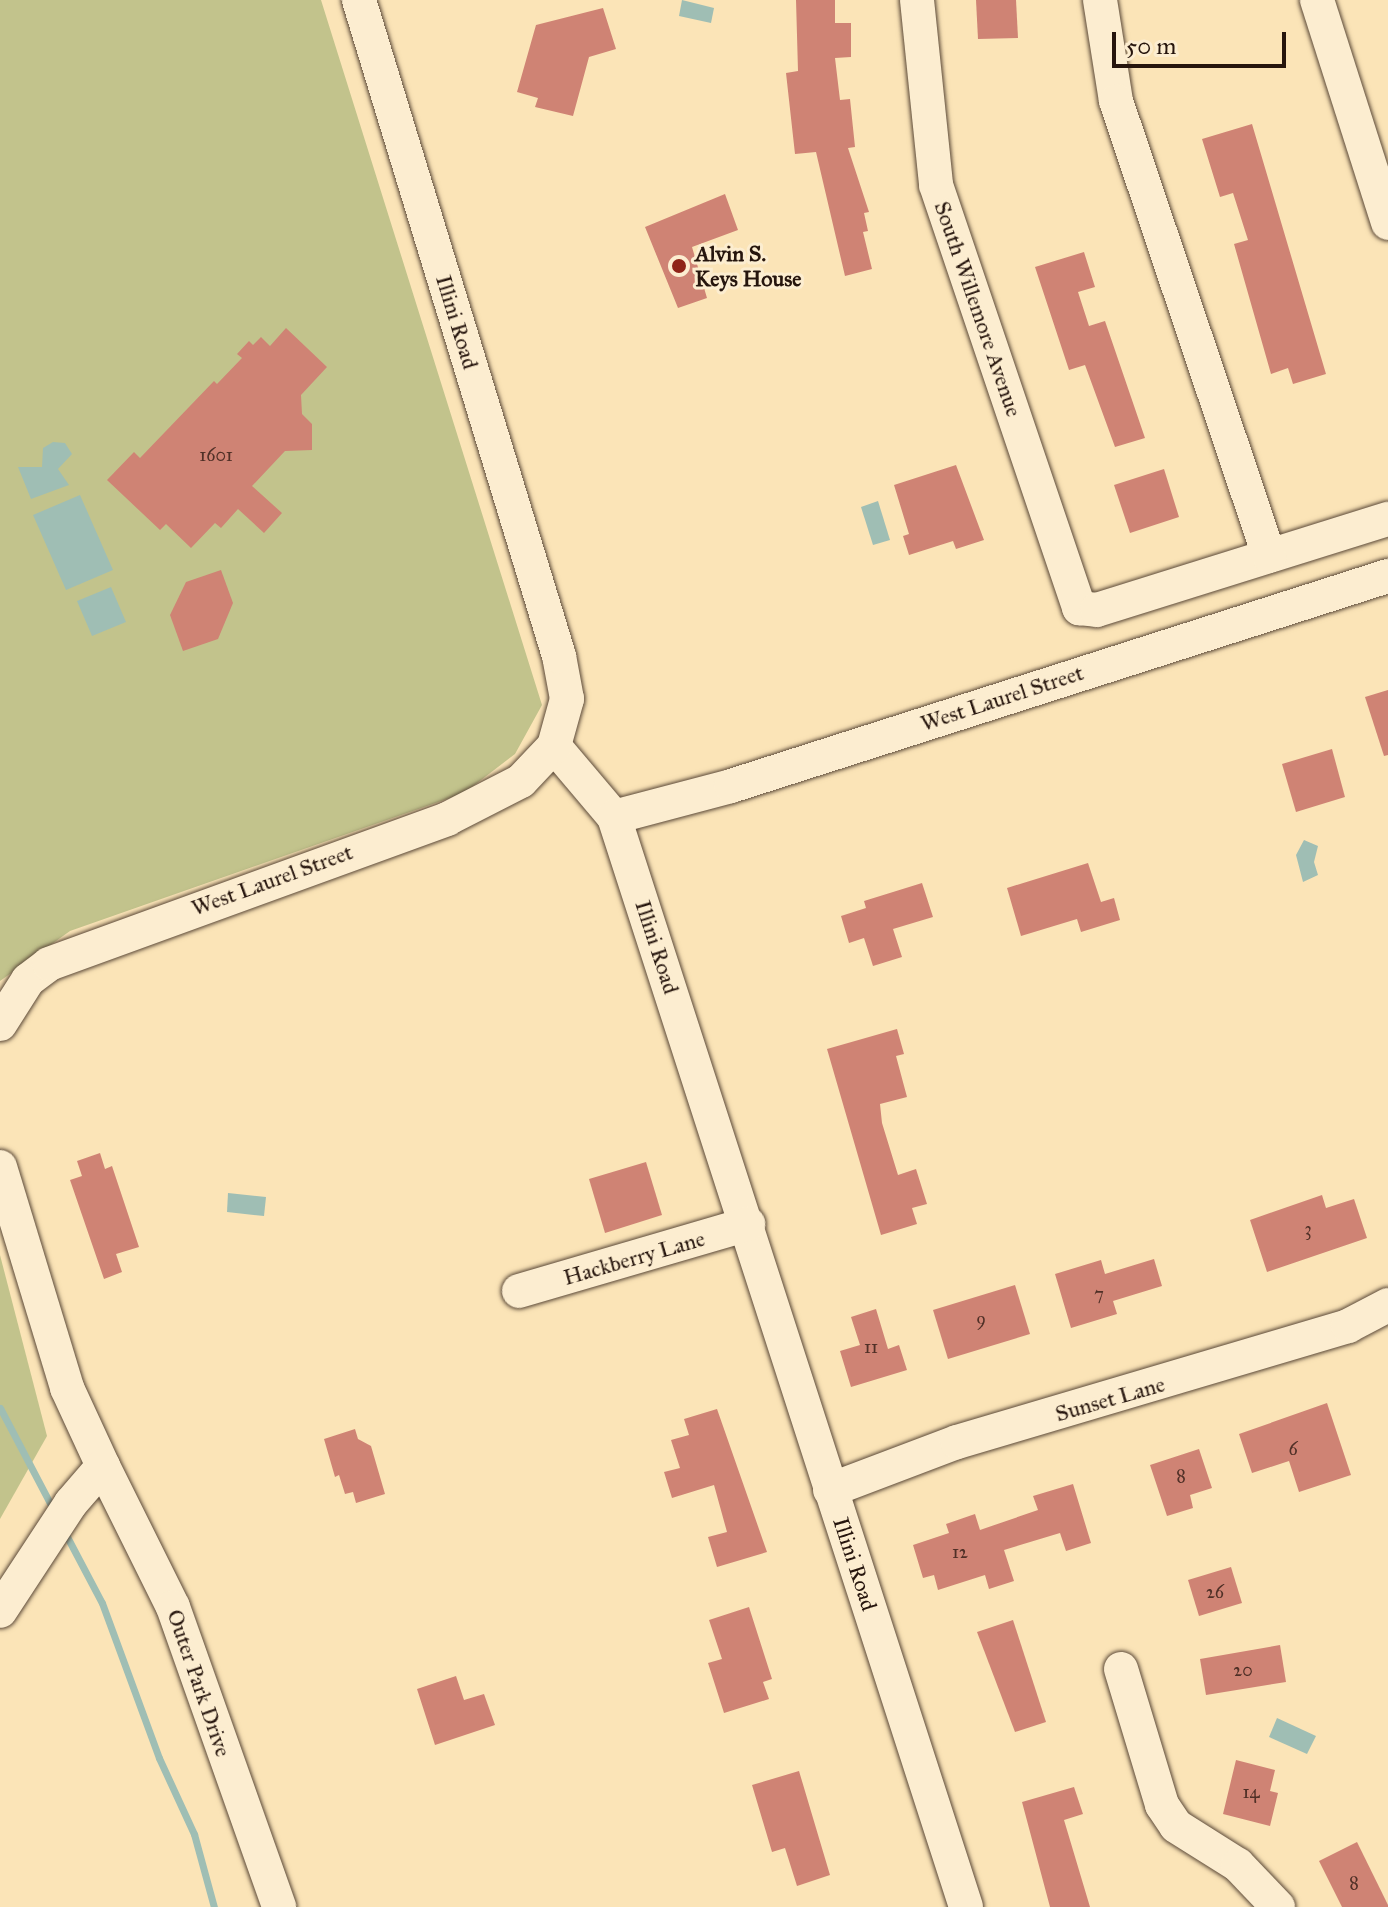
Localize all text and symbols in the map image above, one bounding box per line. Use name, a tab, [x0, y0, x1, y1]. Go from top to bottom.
scale bar	[1116, 16, 1290, 66]
text: 50 m	[1126, 31, 1176, 61]
street label: South Willemore Avenue	[929, 198, 1027, 420]
place label: Alvin S. Keys House	[695, 240, 801, 292]
marker: Alvin S. Keys House	[670, 257, 688, 275]
street label: Illini Road	[430, 272, 484, 372]
house number: 1601	[199, 444, 233, 466]
street label: West Laurel Street	[917, 659, 1087, 737]
street label: West Laurel Street	[188, 839, 356, 921]
street label: Illini Road	[629, 897, 685, 997]
house number: 3	[1304, 1218, 1312, 1240]
street label: Hackberry Lane	[560, 1225, 708, 1291]
house number: 7	[1094, 1283, 1104, 1305]
house number: 9	[976, 1308, 986, 1330]
house number: 11	[864, 1336, 878, 1358]
street label: Sunset Lane	[1052, 1371, 1168, 1427]
house number: 6	[1288, 1438, 1298, 1460]
house number: 8	[1176, 1465, 1186, 1487]
street label: Illini Road	[827, 1514, 883, 1614]
house number: 12	[952, 1541, 968, 1563]
house number: 26	[1206, 1581, 1224, 1603]
street label: Outer Park Drive	[161, 1606, 237, 1760]
house number: 20	[1233, 1659, 1253, 1681]
house number: 14	[1242, 1781, 1260, 1803]
house number: 8	[1349, 1872, 1359, 1894]

